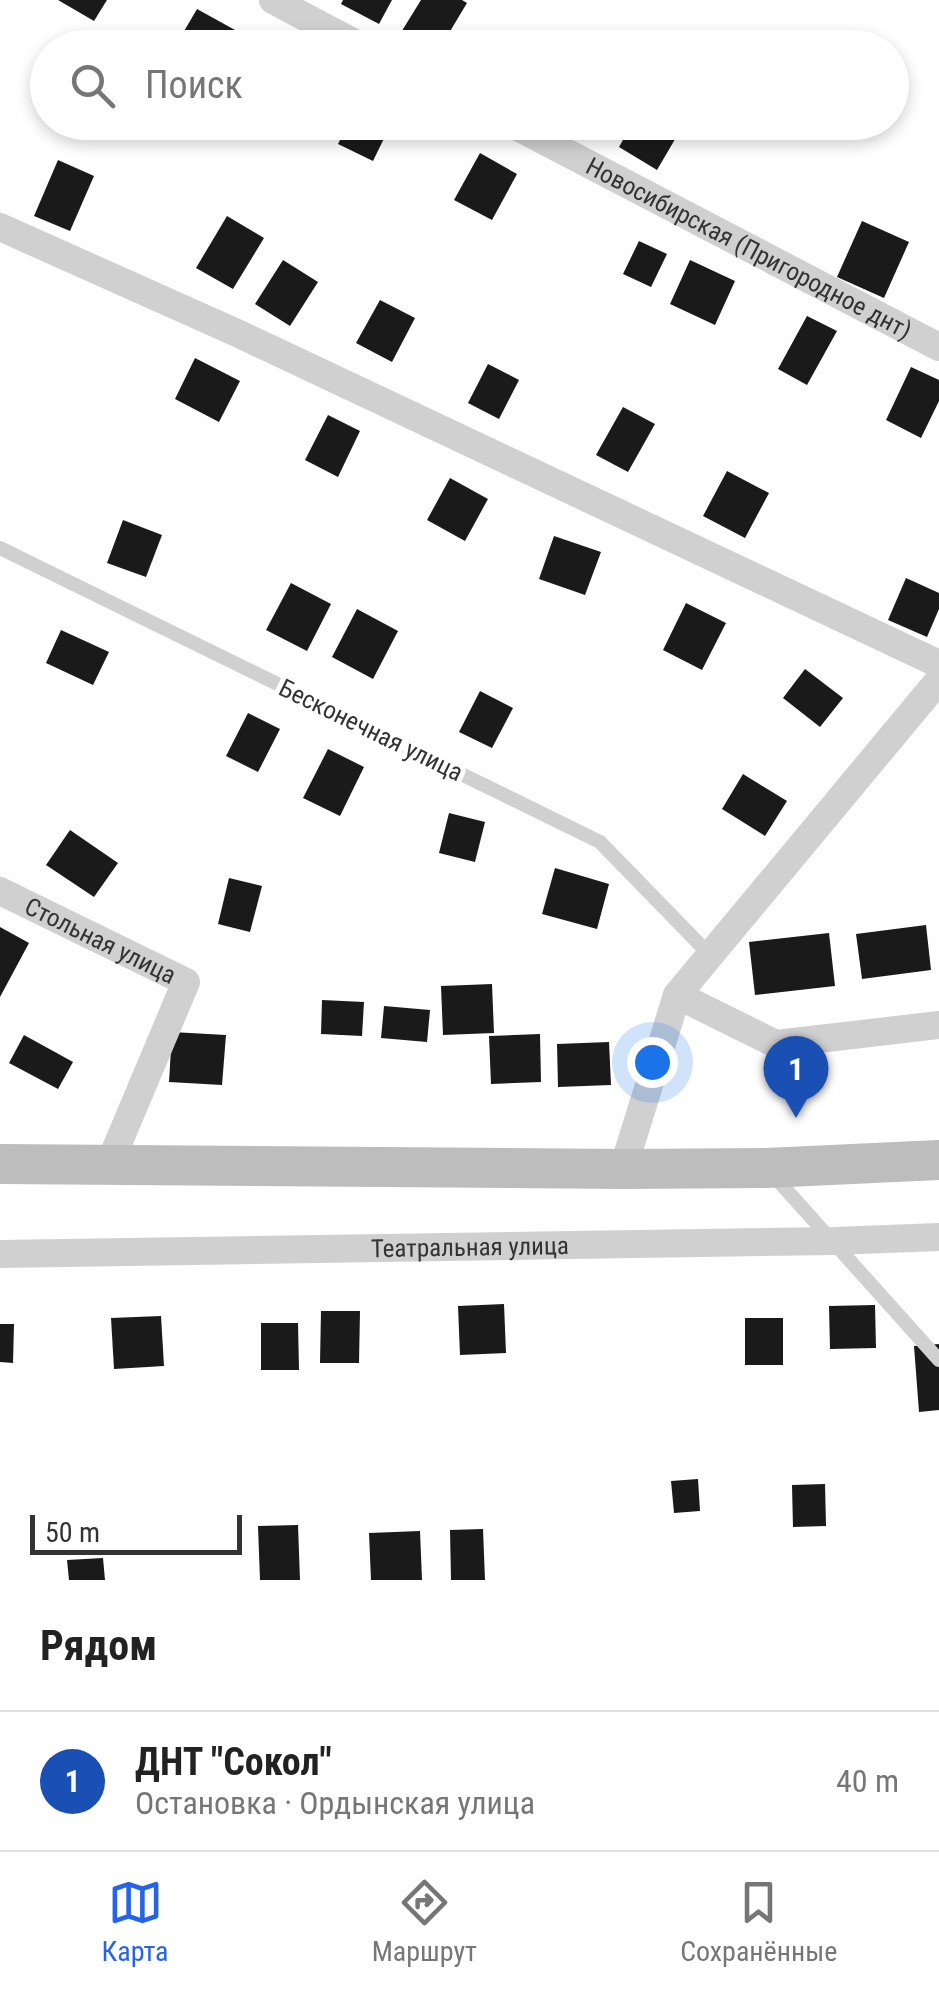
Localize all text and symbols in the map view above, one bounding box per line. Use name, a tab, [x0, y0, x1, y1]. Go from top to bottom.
search box	[30, 30, 909, 140]
icon: search	[65, 58, 120, 113]
text: Поиск	[145, 63, 243, 107]
street label: Новосибирская (Пригородное днт)	[582, 151, 917, 345]
street label: Бесконечная улица	[274, 673, 468, 787]
street label: Стольная улица	[20, 891, 181, 989]
pin: 1	[764, 1036, 828, 1118]
your location	[627, 1037, 678, 1088]
street label: Театральная улица	[371, 1231, 569, 1263]
scale bar	[30, 1510, 242, 1554]
text: 50 m	[45, 1516, 100, 1549]
text: Рядом	[40, 1621, 157, 1670]
text: ДНТ "Сокол"	[135, 1740, 332, 1784]
text: 1	[64, 1762, 81, 1800]
text: 40 m	[836, 1762, 899, 1800]
text: Остановка · Ордынская улица	[135, 1784, 535, 1822]
tab: Карта	[102, 1875, 169, 1968]
tab: Маршрут	[372, 1875, 477, 1968]
tab: Сохранённые	[680, 1875, 837, 1968]

